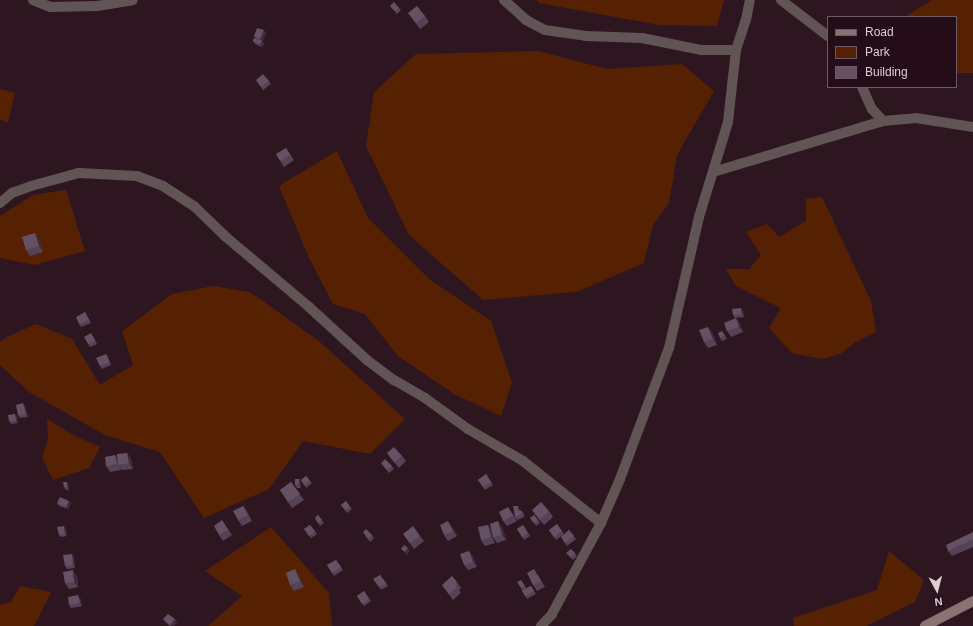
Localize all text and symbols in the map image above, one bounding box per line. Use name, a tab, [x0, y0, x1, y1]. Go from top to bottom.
legend	[827, 16, 957, 88]
text: Road	[865, 25, 894, 39]
text: Park	[865, 45, 890, 59]
text: Building	[865, 65, 908, 79]
north arrow	[917, 570, 957, 610]
text: N	[934, 595, 943, 608]

